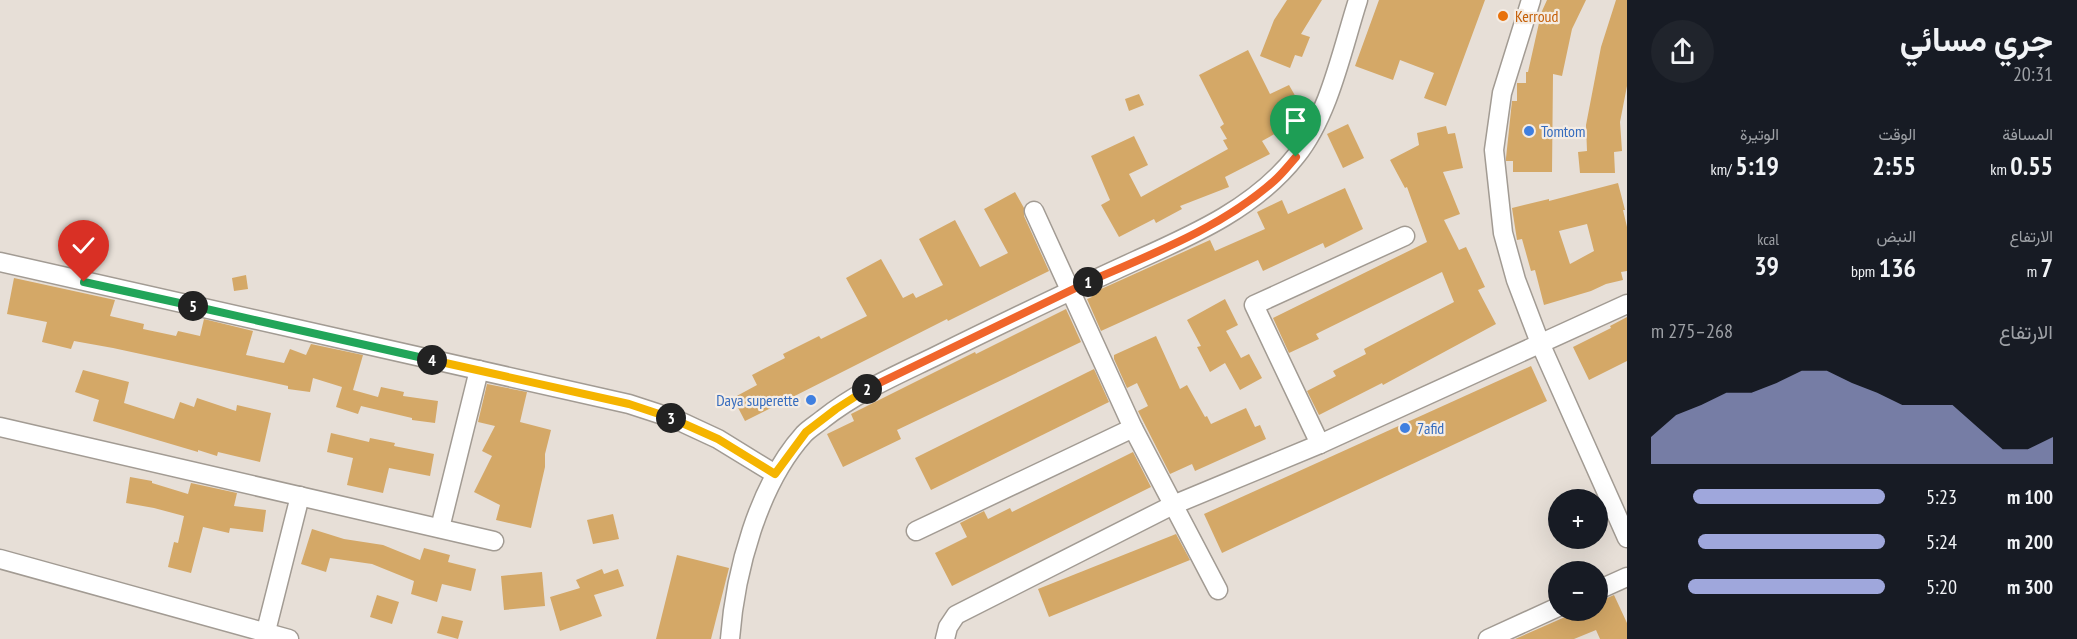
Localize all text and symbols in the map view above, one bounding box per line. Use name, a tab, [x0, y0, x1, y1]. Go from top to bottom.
place label: Kerroud	[1515, 6, 1558, 26]
marker: Kerroud	[1496, 9, 1510, 23]
text: جري مسائي	[1900, 17, 2053, 60]
button: share	[1651, 20, 1714, 83]
text: 20:31	[2013, 61, 2053, 87]
pin	[1270, 95, 1321, 157]
icon: arrive	[1279, 104, 1312, 137]
place label: Tomtom	[1541, 121, 1585, 141]
marker: Tomtom	[1522, 124, 1536, 138]
text: الوتيرة	[1740, 124, 1779, 144]
text: الوقت	[1878, 124, 1916, 144]
text: المسافة	[2002, 124, 2053, 144]
text: 5:19	[1735, 149, 1779, 182]
text: 2:55	[1872, 149, 1916, 182]
text: 0.55	[2010, 149, 2053, 182]
text: /km	[1710, 159, 1735, 179]
text: km	[1990, 159, 2010, 179]
pin	[58, 220, 109, 282]
text: النبض	[1876, 226, 1916, 246]
text: الارتفاع	[2010, 226, 2053, 246]
icon: check	[67, 229, 100, 262]
text: kcal	[1757, 229, 1779, 249]
text: 39	[1754, 249, 1779, 282]
text: 136	[1879, 251, 1916, 284]
text: 7	[2041, 251, 2053, 284]
text: bpm	[1851, 261, 1879, 281]
text: m	[2027, 261, 2041, 281]
pin: 1	[1073, 267, 1103, 297]
text: 1	[1084, 272, 1092, 292]
pin: 5	[178, 291, 208, 321]
text: 5	[189, 296, 197, 316]
text: 268–275 m	[1651, 318, 1733, 344]
text: الارتفاع	[1999, 319, 2053, 345]
pin: 4	[417, 345, 447, 375]
text: 4	[428, 350, 436, 370]
pin: 2	[852, 374, 882, 404]
text: 2	[863, 379, 871, 399]
place label: Daya superette	[716, 390, 799, 410]
marker: Daya superette	[804, 393, 818, 407]
pin: 3	[656, 403, 686, 433]
text: 3	[667, 408, 675, 428]
place label: 7afid	[1417, 418, 1444, 438]
marker: 7afid	[1398, 421, 1412, 435]
text: 5:23	[1926, 484, 1957, 510]
text: 100 m	[2007, 484, 2053, 510]
map controls	[1548, 489, 1608, 621]
button: +	[1548, 489, 1608, 549]
text: 5:24	[1926, 529, 1957, 555]
text: 200 m	[2007, 529, 2053, 555]
button: −	[1548, 561, 1608, 621]
text: 5:20	[1926, 574, 1957, 600]
text: 300 m	[2007, 574, 2053, 600]

